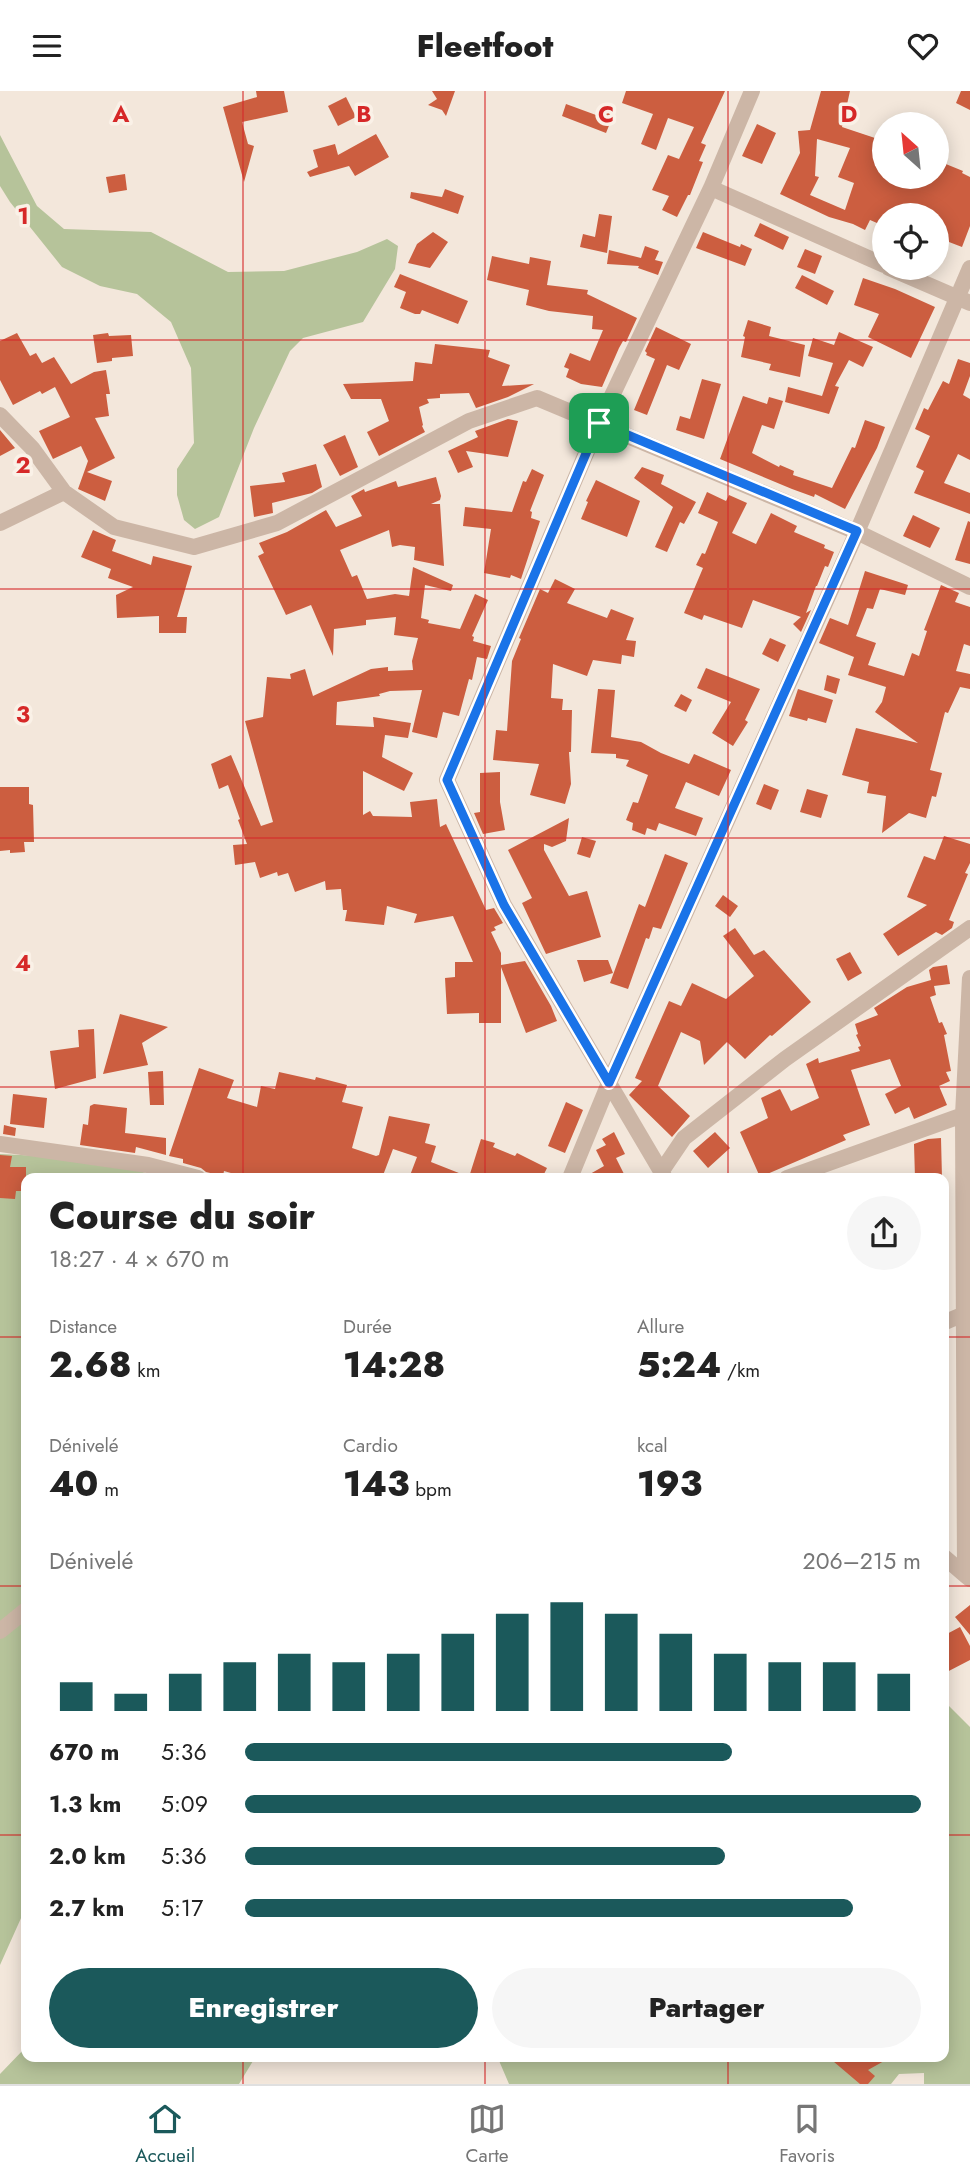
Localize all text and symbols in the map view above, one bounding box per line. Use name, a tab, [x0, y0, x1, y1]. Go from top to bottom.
text: Fleetfoot	[417, 23, 553, 69]
icon: menu	[28, 27, 66, 65]
icon: heart	[904, 27, 942, 65]
text: A	[112, 97, 130, 131]
text: B	[356, 97, 372, 131]
text: C	[598, 97, 614, 131]
text: D	[841, 97, 858, 131]
north arrow	[872, 112, 948, 189]
map controls	[872, 112, 949, 280]
text: 1	[17, 199, 29, 233]
button: locate	[872, 203, 949, 280]
pin	[569, 393, 629, 453]
icon: arrive	[580, 404, 618, 442]
text: 2	[15, 448, 31, 482]
text: 3	[16, 697, 30, 731]
text: 4	[15, 946, 31, 980]
text: Course du soir	[49, 1188, 315, 1243]
button: share	[847, 1196, 921, 1270]
text: 18:27 · 4 × 670 m	[49, 1242, 230, 1276]
text: Distance	[49, 1313, 117, 1340]
text: Durée	[343, 1313, 392, 1340]
text: Allure	[637, 1313, 684, 1340]
text: 2.68	[49, 1340, 132, 1390]
text: 14:28	[343, 1340, 445, 1390]
text: 5:24	[637, 1340, 721, 1390]
text: km	[132, 1357, 160, 1384]
text: /km	[721, 1357, 760, 1384]
text: Dénivelé	[49, 1432, 119, 1459]
text: Cardio	[343, 1432, 398, 1459]
text: kcal	[637, 1432, 668, 1459]
text: 40	[49, 1459, 98, 1509]
text: 143	[343, 1459, 410, 1509]
text: 193	[637, 1459, 702, 1509]
text: m	[98, 1476, 119, 1503]
text: bpm	[410, 1476, 452, 1503]
text: Dénivelé	[49, 1544, 133, 1578]
text: 206–215 m	[803, 1544, 921, 1578]
text: 670 m	[49, 1735, 119, 1769]
text: 5:36	[161, 1735, 207, 1769]
text: 1.3 km	[49, 1787, 121, 1821]
text: 5:09	[161, 1787, 208, 1821]
text: 2.0 km	[49, 1839, 126, 1873]
text: 5:36	[161, 1839, 207, 1873]
text: 2.7 km	[49, 1891, 124, 1925]
text: 5:17	[161, 1891, 203, 1925]
button: Enregistrer	[49, 1968, 478, 2048]
button: Partager	[492, 1968, 921, 2048]
tab: Accueil	[135, 2100, 195, 2169]
tab: Carte	[466, 2100, 509, 2169]
tab: Favoris	[779, 2100, 835, 2169]

